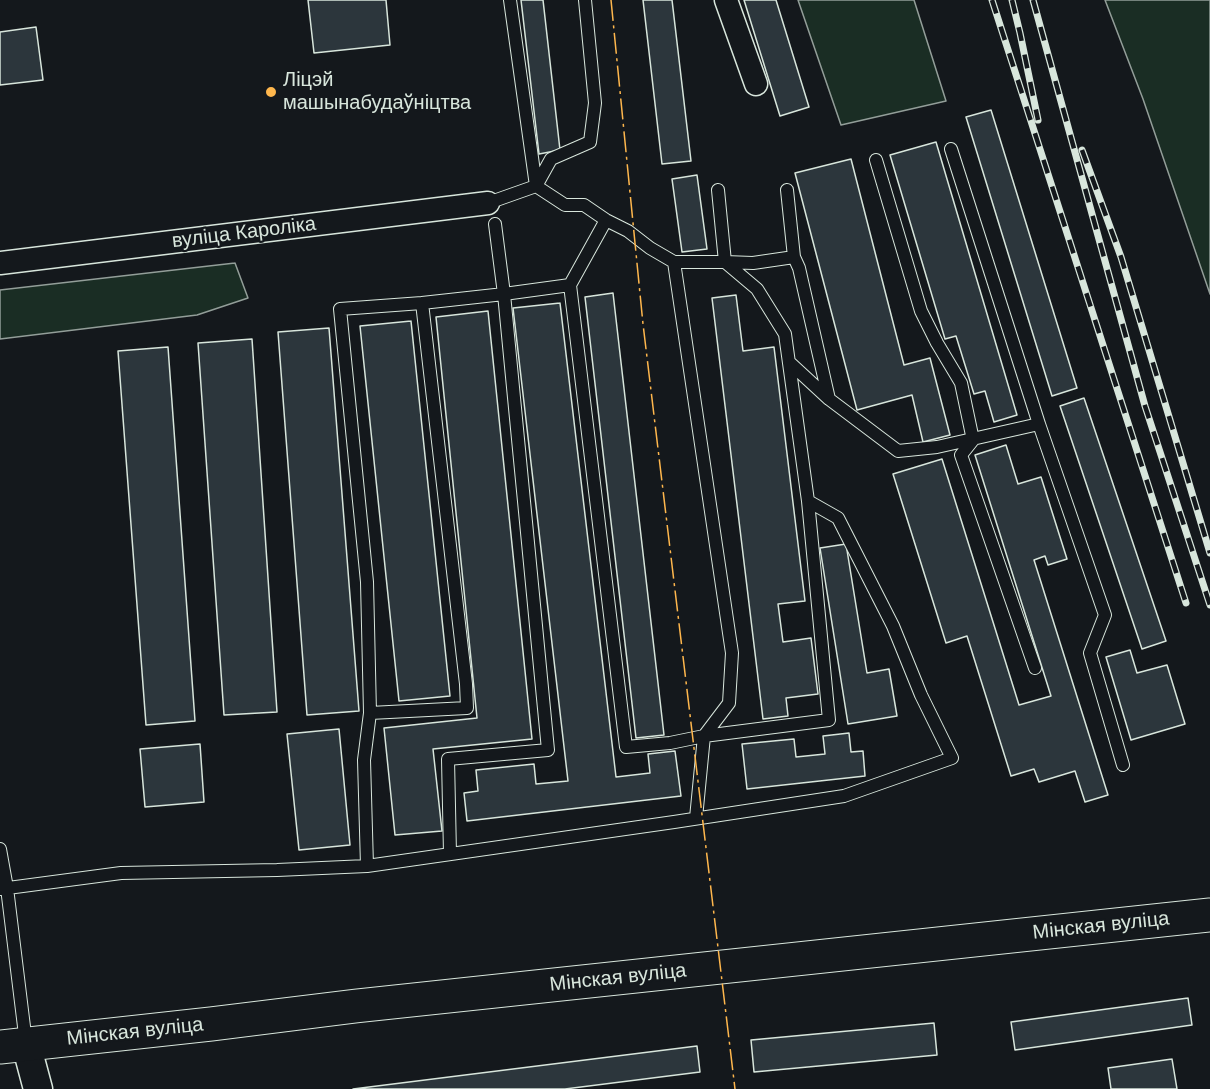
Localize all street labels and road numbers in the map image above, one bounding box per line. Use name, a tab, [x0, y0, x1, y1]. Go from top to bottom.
street label: вуліца Кароліка	[171, 212, 317, 254]
street label: Мінская вуліца	[1031, 907, 1171, 945]
street label: Мінская вуліца	[548, 959, 688, 997]
street label: Мінская вуліца	[65, 1013, 205, 1051]

